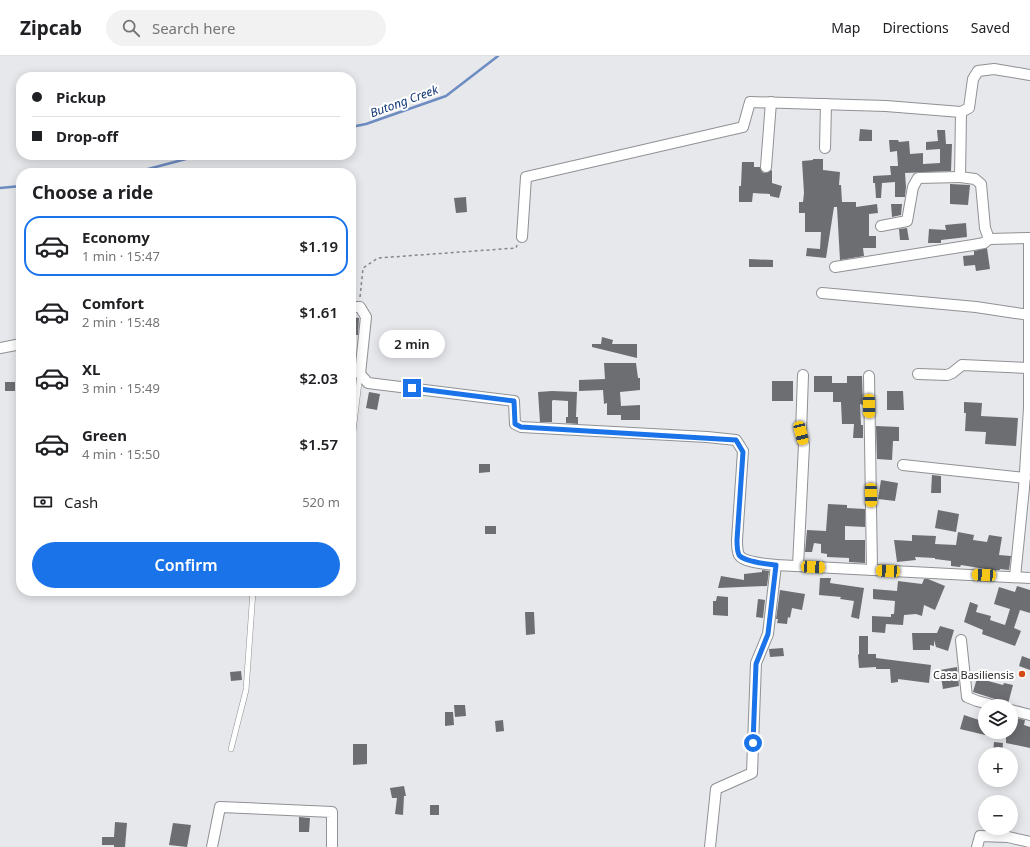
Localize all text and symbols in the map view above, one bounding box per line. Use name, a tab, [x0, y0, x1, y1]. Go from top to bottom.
search box	[106, 10, 386, 46]
text: Zipcab	[20, 15, 82, 41]
icon: search	[120, 17, 142, 39]
text: Search here	[152, 18, 235, 38]
text: Map	[831, 18, 860, 37]
text: Directions	[882, 18, 949, 37]
text: Saved	[971, 18, 1010, 37]
water label: Butong Creek	[368, 80, 441, 121]
text: Pickup	[56, 87, 106, 107]
text: Drop-off	[56, 126, 118, 146]
text: Choose a ride	[32, 180, 153, 204]
text: Economy	[82, 227, 150, 247]
icon: car	[34, 228, 70, 264]
text: $1.19	[300, 236, 338, 256]
text: 1 min · 15:47	[82, 247, 160, 265]
text: Comfort	[82, 293, 144, 313]
icon: car	[34, 294, 70, 330]
text: $1.61	[300, 302, 338, 322]
text: 2 min · 15:48	[82, 313, 160, 331]
callout: 2 min	[379, 330, 445, 358]
text: 2 min	[394, 335, 430, 353]
text: XL	[82, 359, 100, 379]
icon: car	[34, 360, 70, 396]
text: $2.03	[300, 368, 338, 388]
text: 3 min · 15:49	[82, 379, 160, 397]
route end	[403, 379, 421, 397]
car	[863, 394, 875, 418]
car	[792, 420, 810, 446]
text: Green	[82, 425, 127, 445]
icon: car	[34, 426, 70, 462]
text: $1.57	[300, 434, 338, 454]
text: 4 min · 15:50	[82, 445, 160, 463]
car	[865, 483, 877, 507]
icon: cash	[32, 491, 54, 513]
text: Cash	[64, 492, 98, 512]
text: 520 m	[302, 493, 340, 511]
button: Confirm	[32, 542, 340, 588]
car	[801, 560, 825, 574]
car	[876, 564, 900, 578]
car	[972, 568, 996, 582]
place label: Casa Basiliensis	[933, 667, 1014, 682]
marker: Casa Basiliensis	[1017, 669, 1027, 679]
map controls	[978, 699, 1018, 835]
button: layers	[978, 699, 1018, 739]
route start	[744, 734, 762, 752]
button: +	[978, 747, 1018, 787]
button: −	[978, 795, 1018, 835]

